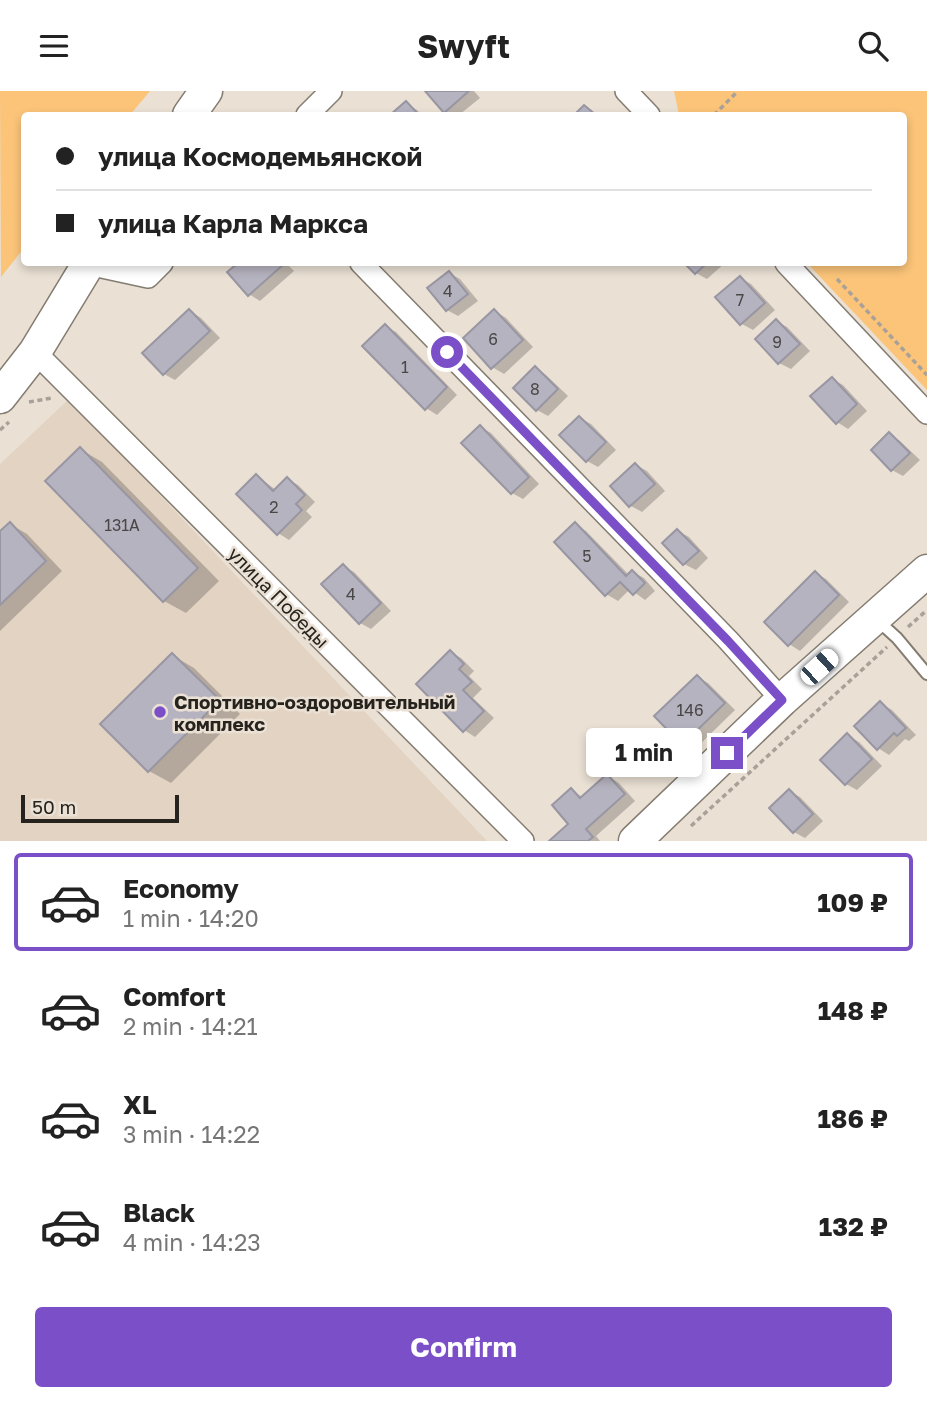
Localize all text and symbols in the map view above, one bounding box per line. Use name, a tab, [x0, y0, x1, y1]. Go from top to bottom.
icon: menu	[35, 27, 73, 65]
text: Swyft	[417, 27, 510, 65]
icon: search	[854, 27, 892, 65]
text: улица Космодемьянской	[98, 141, 422, 172]
text: улица Карла Маркса	[98, 208, 368, 239]
house number: 4	[443, 281, 453, 301]
house number: 7	[736, 290, 744, 310]
house number: 6	[488, 329, 498, 349]
house number: 9	[772, 332, 782, 352]
route start	[431, 336, 463, 368]
house number: 1	[401, 357, 409, 377]
house number: 8	[530, 379, 540, 399]
house number: 2	[269, 497, 279, 517]
house number: 131А	[104, 515, 140, 535]
street label: улица Победы	[224, 542, 334, 652]
house number: 5	[582, 546, 592, 566]
house number: 4	[346, 584, 356, 604]
car	[797, 645, 842, 689]
place label: Спортивно-оздоровительный комплекс	[174, 690, 455, 735]
house number: 146	[676, 700, 704, 720]
marker: Спортивно-оздоровительный комплекс	[152, 704, 168, 720]
callout: 1 min	[587, 729, 702, 777]
route end	[711, 737, 743, 769]
text: 1 min	[615, 738, 673, 766]
scale bar	[21, 792, 178, 824]
text: 50 m	[32, 795, 76, 818]
icon: car	[39, 871, 102, 934]
text: Economy	[123, 873, 239, 904]
text: 109 ₽	[817, 887, 888, 918]
text: 1 min · 14:20	[123, 904, 259, 932]
icon: car	[39, 979, 102, 1042]
text: Comfort	[123, 981, 226, 1012]
text: 148 ₽	[818, 995, 888, 1026]
text: 2 min · 14:21	[123, 1012, 258, 1040]
icon: car	[39, 1087, 102, 1150]
text: XL	[123, 1089, 157, 1120]
text: 186 ₽	[817, 1103, 888, 1134]
text: 3 min · 14:22	[123, 1120, 260, 1148]
icon: car	[39, 1195, 102, 1258]
text: Black	[123, 1197, 195, 1228]
text: 132 ₽	[819, 1211, 888, 1242]
text: 4 min · 14:23	[123, 1228, 261, 1256]
button: Confirm	[35, 1307, 892, 1387]

